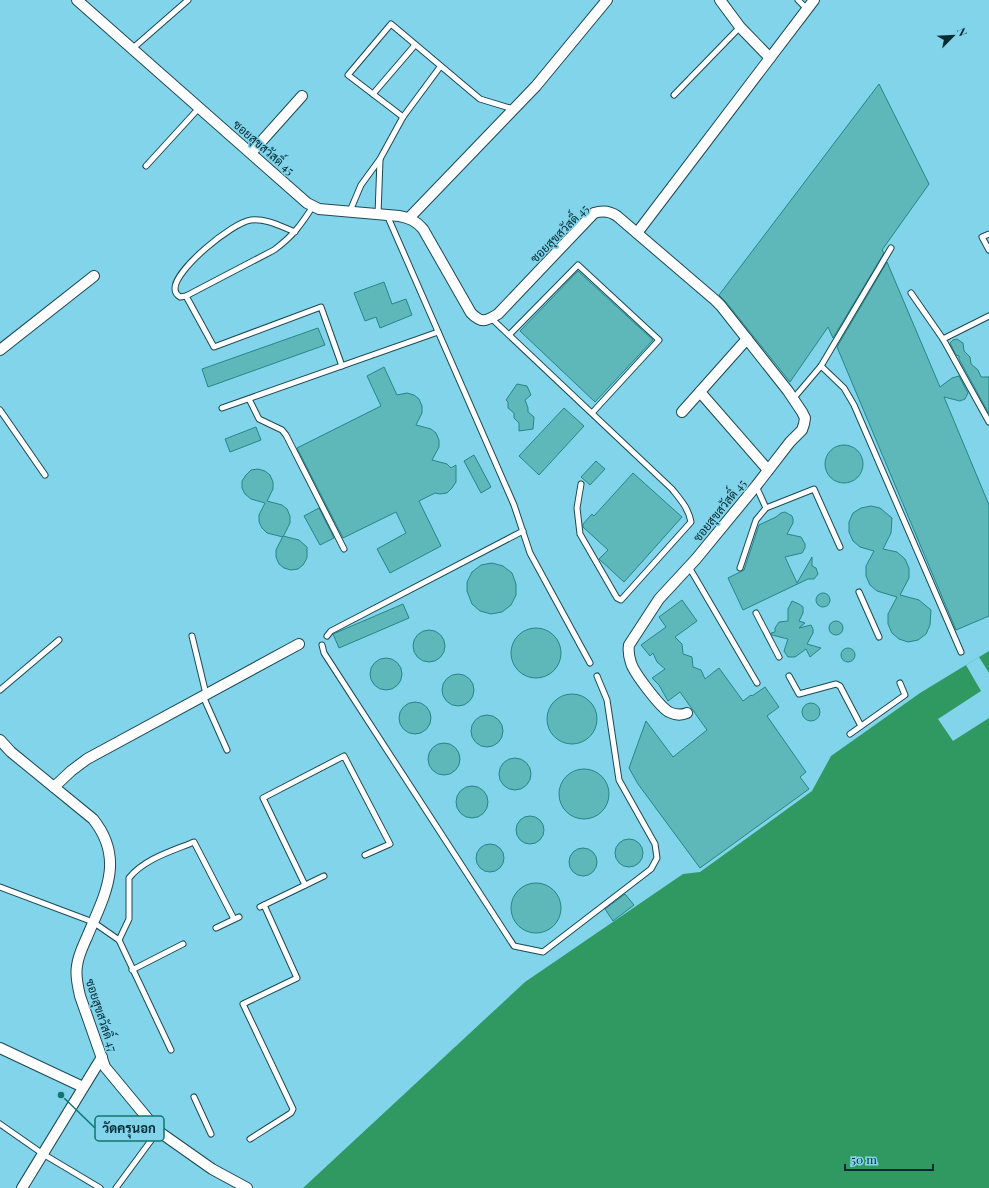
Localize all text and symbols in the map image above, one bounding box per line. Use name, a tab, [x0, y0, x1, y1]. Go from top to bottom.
north arrow	[933, 16, 973, 56]
text: N	[954, 25, 971, 38]
street label: ซอยสุขสวัสดิ์ 45	[229, 114, 300, 180]
street label: ซอยสุขสวัสดิ์ 45	[525, 199, 593, 267]
street label: ซอยสุขสวัสดิ์ 45	[687, 474, 751, 546]
street label: ซอยสุขสวัสดิ์ 47	[81, 976, 124, 1054]
callout: วัดครุนอก	[95, 1116, 164, 1141]
text: วัดครุนอก	[102, 1119, 156, 1139]
scale bar	[845, 1146, 933, 1172]
text: 50 m	[851, 1151, 877, 1167]

